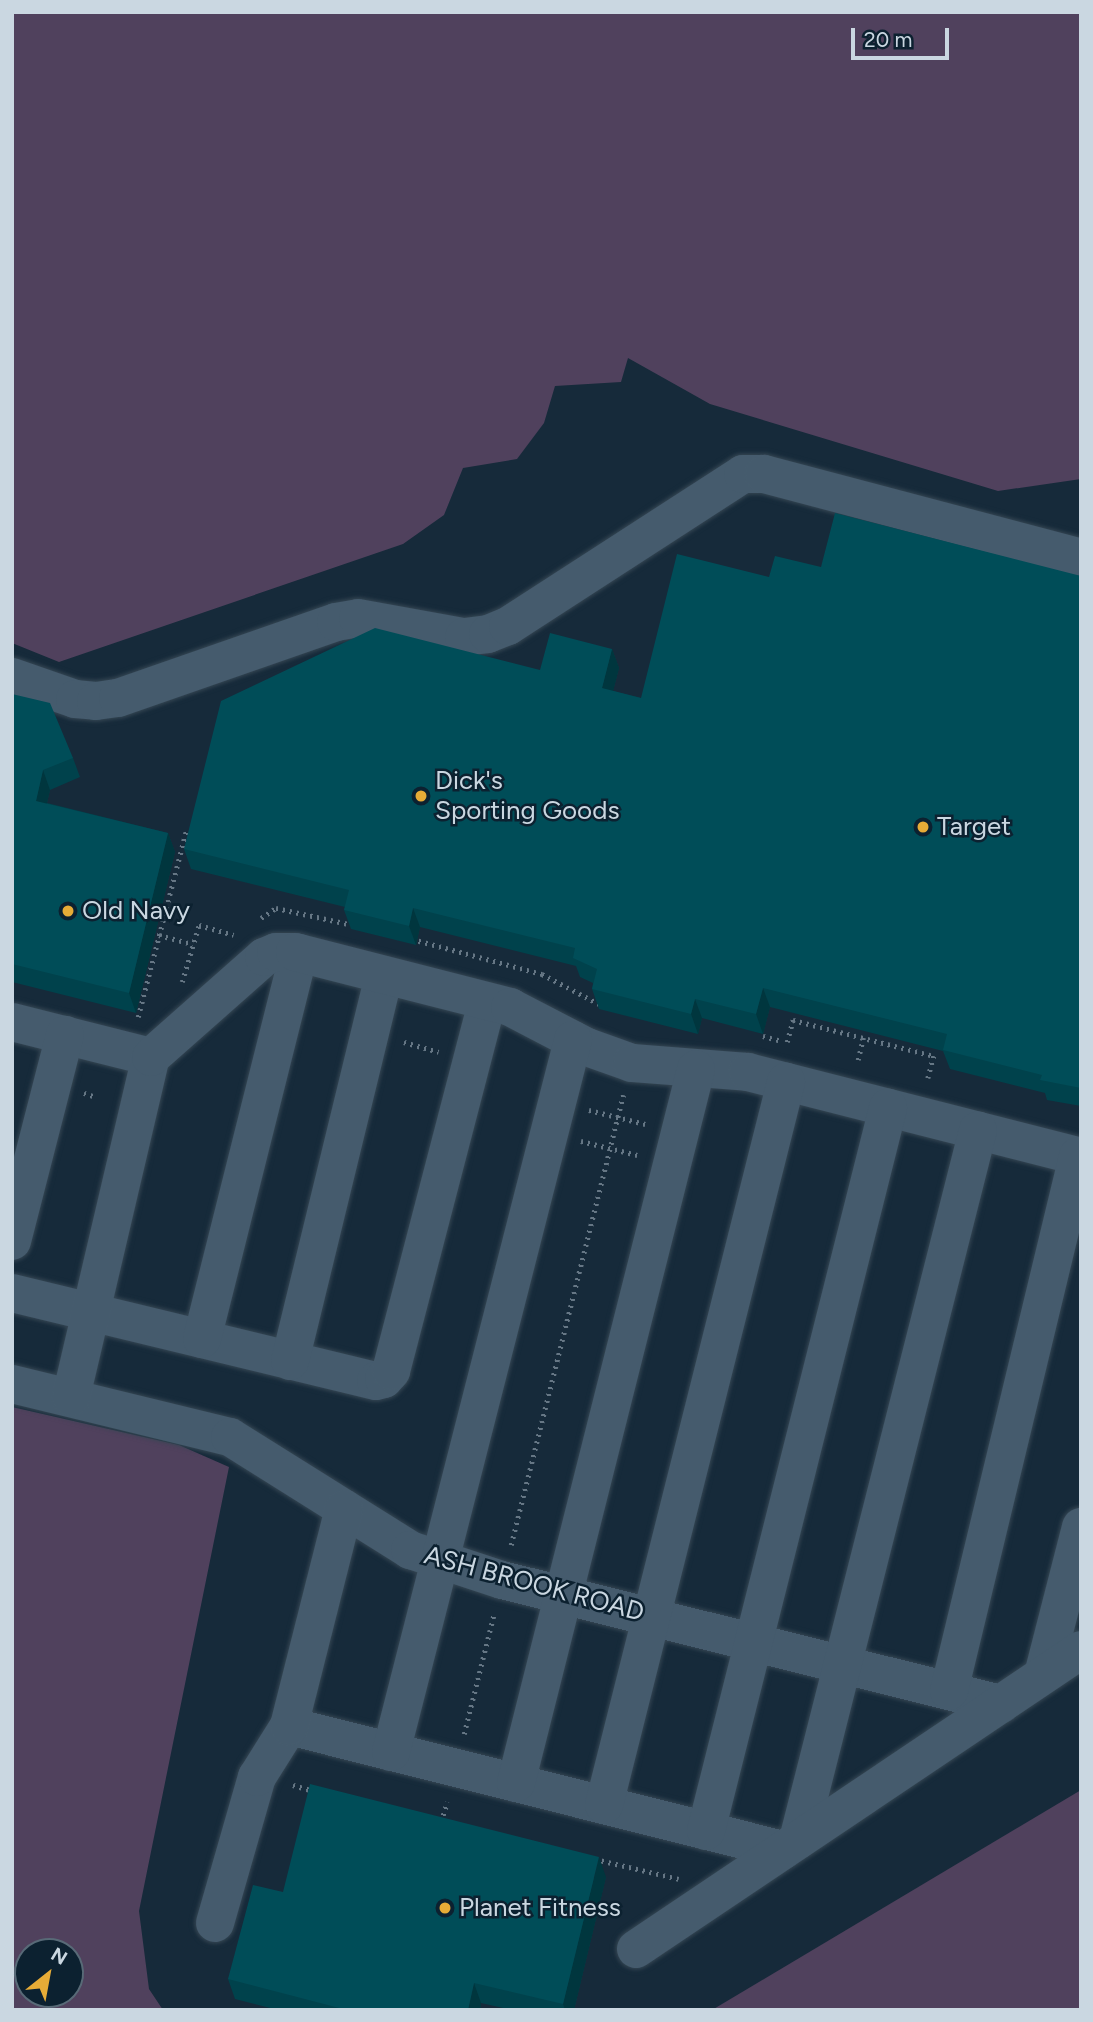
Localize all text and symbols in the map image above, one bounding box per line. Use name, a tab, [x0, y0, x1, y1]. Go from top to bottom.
scale bar	[855, 14, 953, 58]
text: 20 m	[864, 27, 912, 52]
place label: Dick's Sporting Goods	[435, 765, 620, 826]
marker: Dick's Sporting Goods	[413, 788, 429, 804]
place label: Target	[937, 811, 1011, 843]
marker: Target	[915, 819, 931, 835]
place label: Old Navy	[82, 895, 190, 927]
marker: Old Navy	[60, 903, 76, 919]
street label: ASH BROOK ROAD	[421, 1540, 647, 1628]
place label: Planet Fitness	[459, 1892, 621, 1924]
marker: Planet Fitness	[437, 1900, 453, 1916]
north arrow	[14, 1938, 84, 2008]
text: N	[47, 1943, 71, 1970]

